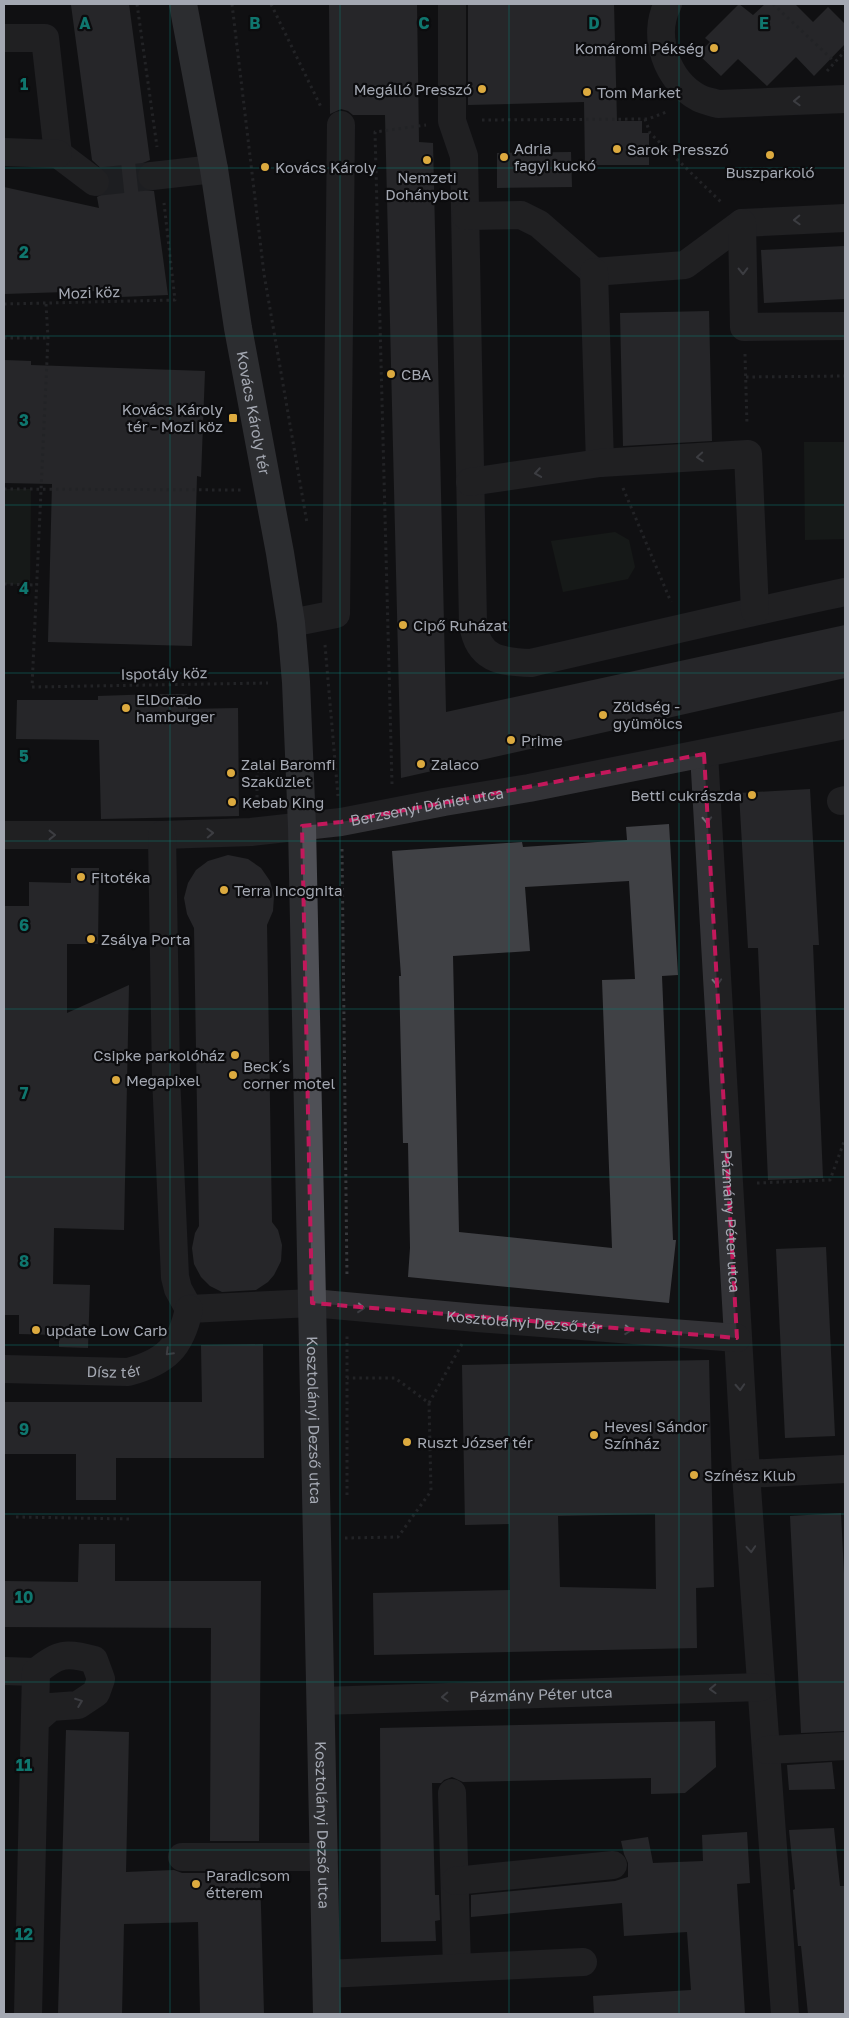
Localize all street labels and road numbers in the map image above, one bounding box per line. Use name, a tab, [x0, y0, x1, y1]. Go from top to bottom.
street label: Mozi köz	[58, 282, 121, 302]
street label: Kovács Károly tér	[233, 349, 274, 476]
street label: Ispotály köz	[120, 663, 208, 683]
street label: Berzsenyi Dániel utca	[349, 783, 505, 829]
street label: Pázmány Péter utca	[718, 1149, 744, 1293]
street label: Kosztolányi Dezső tér	[445, 1306, 603, 1337]
street label: Kosztolányi Dezső utca	[304, 1336, 325, 1504]
street label: Dísz tér	[87, 1360, 144, 1381]
street label: Pázmány Péter utca	[469, 1683, 613, 1705]
street label: Kosztolányi Dezső utca	[312, 1741, 334, 1909]

